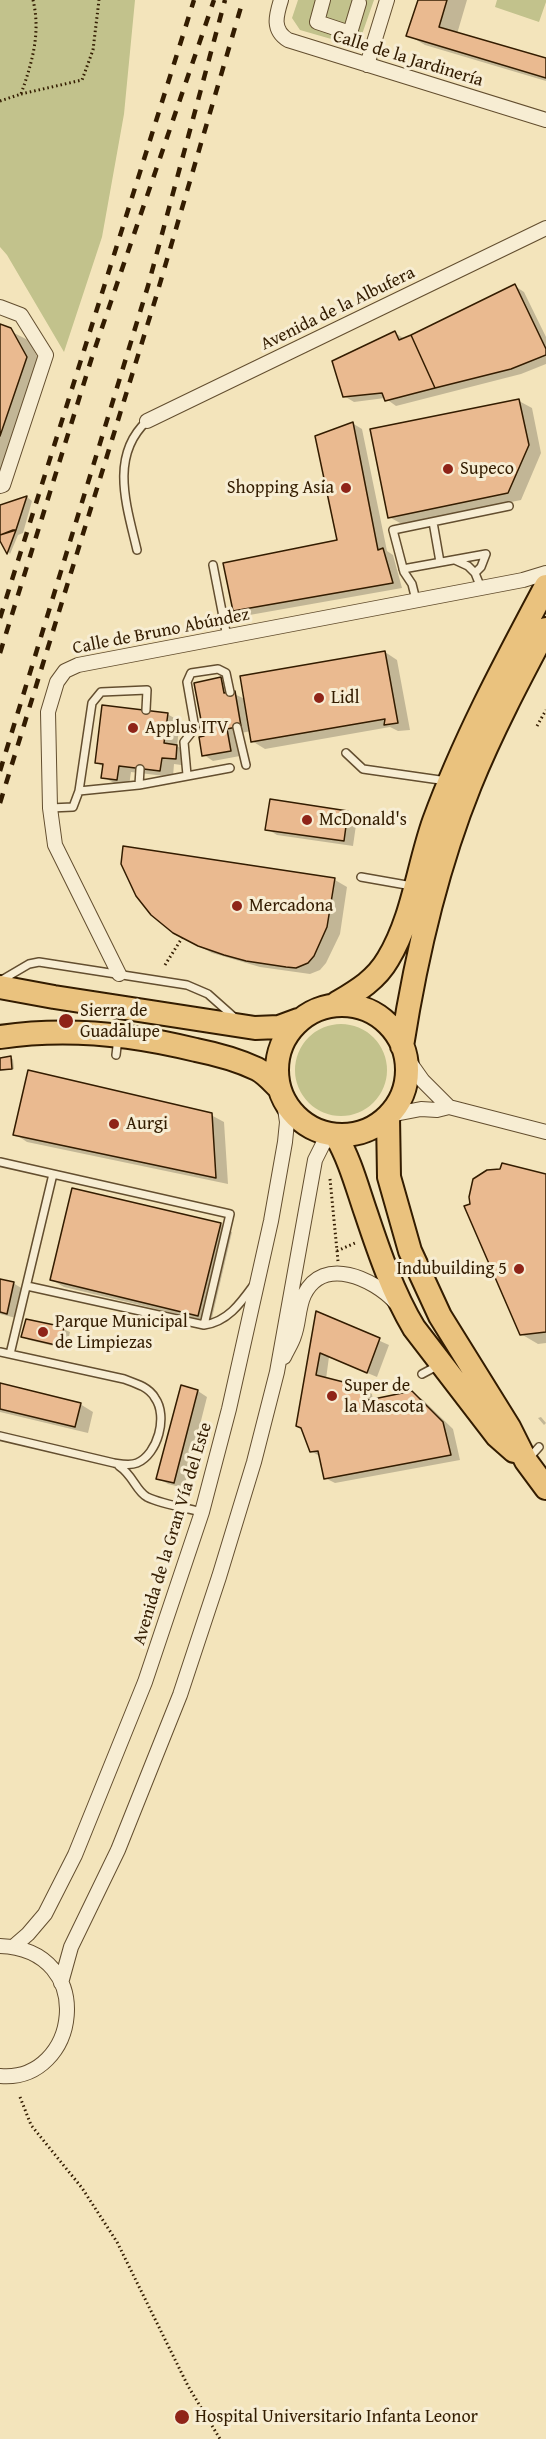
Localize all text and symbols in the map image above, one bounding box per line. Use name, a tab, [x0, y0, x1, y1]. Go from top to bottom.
street label: Calle de la Jardinería	[330, 26, 486, 92]
street label: Avenida de la Albufera	[257, 262, 419, 356]
place label: Supeco	[460, 458, 514, 480]
marker: Supeco	[441, 462, 455, 476]
place label: Shopping Asia	[227, 477, 334, 499]
marker: Shopping Asia	[339, 481, 353, 495]
street label: Calle de Bruno Abúndez	[71, 604, 251, 660]
place label: Lidl	[331, 687, 359, 709]
marker: Lidl	[312, 691, 326, 705]
place label: Applus ITV	[145, 717, 229, 739]
marker: Applus ITV	[126, 721, 140, 735]
place label: McDonald's	[319, 809, 407, 831]
marker: McDonald's	[300, 813, 314, 827]
place label: Mercadona	[249, 895, 333, 917]
marker: Mercadona	[230, 899, 244, 913]
place label: Sierra de Guadalupe	[80, 1000, 160, 1042]
marker: Sierra de Guadalupe	[57, 1012, 75, 1030]
place label: Aurgi	[126, 1113, 168, 1135]
marker: Aurgi	[107, 1117, 121, 1131]
place label: Indubuilding 5	[396, 1258, 507, 1280]
marker: Indubuilding 5	[512, 1262, 526, 1276]
place label: Parque Municipal de Limpiezas	[55, 1311, 188, 1354]
marker: Parque Municipal de Limpiezas	[36, 1325, 50, 1339]
place label: Super de la Mascota	[344, 1375, 424, 1418]
marker: Super de la Mascota	[325, 1389, 339, 1403]
street label: Avenida de la Gran Vía del Este	[129, 1420, 217, 1648]
place label: Hospital Universitario Infanta Leonor	[195, 2406, 478, 2428]
marker: Hospital Universitario Infanta Leonor	[173, 2408, 191, 2426]

